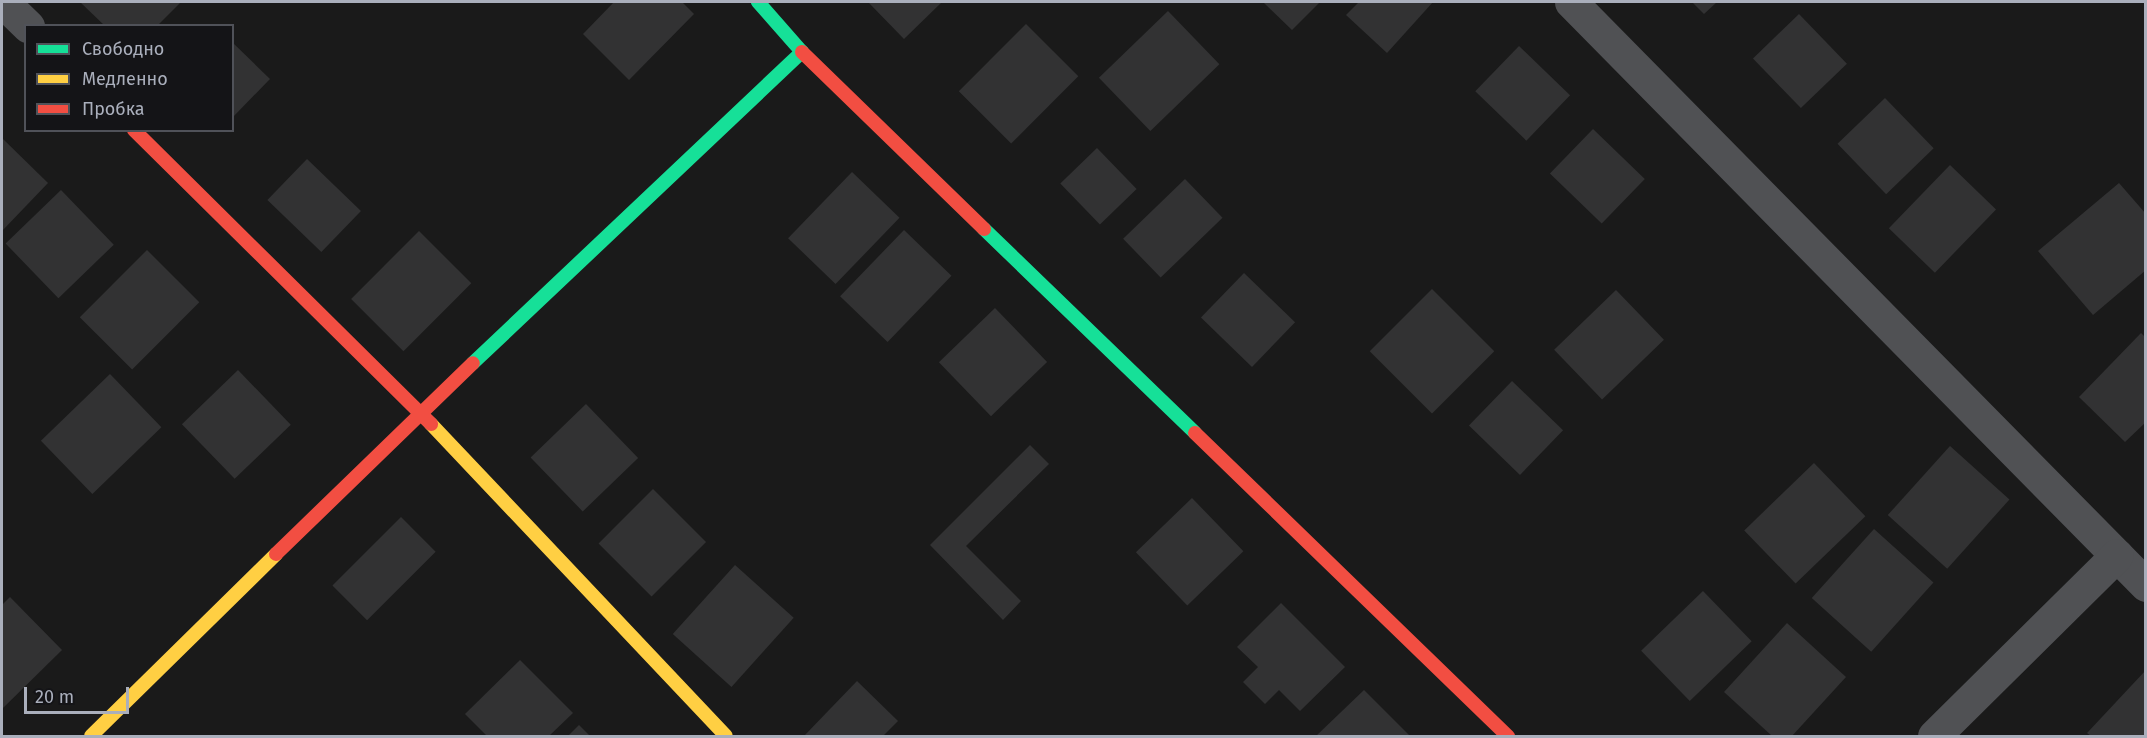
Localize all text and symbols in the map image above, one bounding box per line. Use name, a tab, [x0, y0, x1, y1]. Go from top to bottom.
legend	[24, 24, 234, 132]
text: Свободно	[82, 38, 164, 60]
text: Медленно	[82, 68, 168, 90]
text: Пробка	[82, 98, 145, 120]
scale bar	[27, 675, 132, 713]
text: 20 m	[35, 686, 74, 708]

